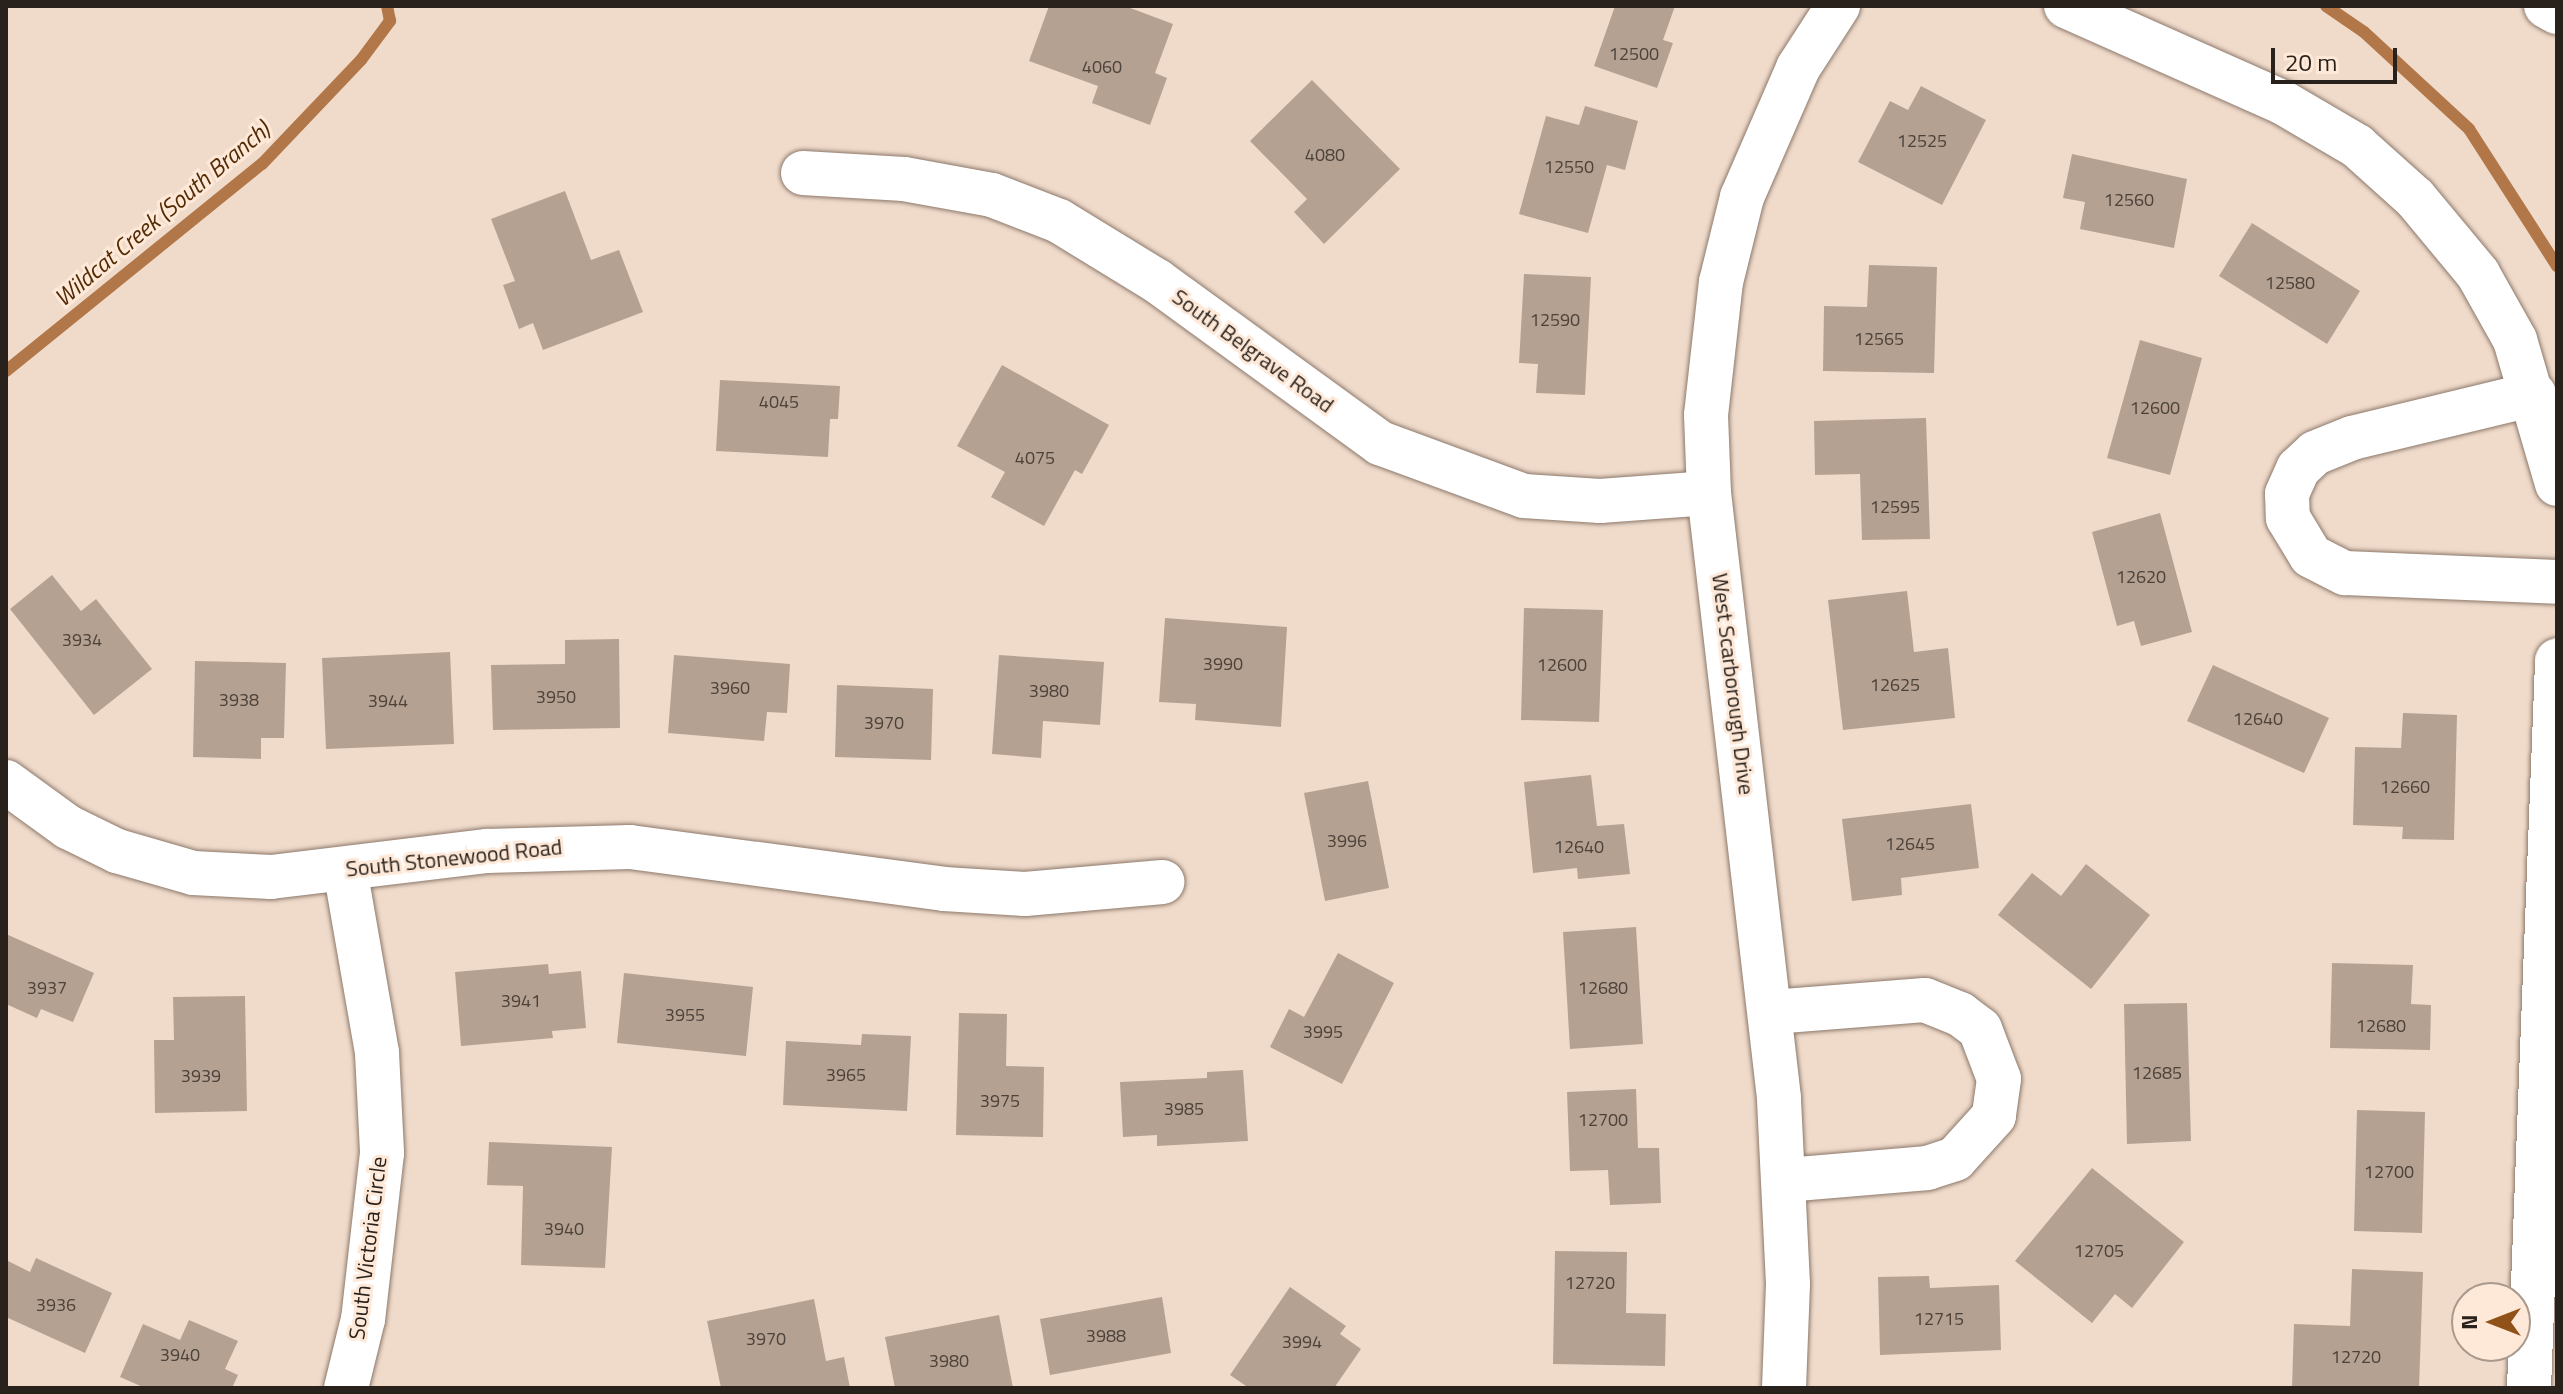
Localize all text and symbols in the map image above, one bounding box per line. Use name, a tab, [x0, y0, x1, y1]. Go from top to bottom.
scale bar	[2275, 32, 2401, 82]
house number: 12500	[1609, 43, 1659, 65]
text: 20 m	[2285, 44, 2337, 80]
house number: 4060	[1082, 56, 1122, 78]
water label: Wildcat Creek (South Branch)	[49, 116, 275, 312]
house number: 12525	[1897, 130, 1947, 152]
house number: 4080	[1305, 144, 1345, 166]
house number: 12550	[1544, 156, 1594, 178]
house number: 12560	[2104, 189, 2154, 211]
house number: 12580	[2265, 272, 2315, 294]
street label: South Belgrave Road	[1167, 284, 1339, 418]
house number: 12590	[1530, 309, 1580, 331]
house number: 12565	[1854, 328, 1904, 350]
house number: 4045	[759, 391, 799, 413]
house number: 12600	[2130, 397, 2180, 419]
house number: 4075	[1015, 447, 1055, 469]
house number: 12595	[1870, 496, 1920, 518]
house number: 12620	[2116, 566, 2166, 588]
street label: West Scarborough Drive	[1706, 572, 1760, 796]
house number: 3934	[62, 629, 102, 651]
house number: 3990	[1203, 653, 1243, 675]
house number: 12600	[1537, 654, 1587, 676]
house number: 12625	[1870, 674, 1920, 696]
house number: 3960	[710, 677, 750, 699]
house number: 3980	[1029, 680, 1069, 702]
house number: 3950	[536, 686, 576, 708]
house number: 3938	[219, 689, 259, 711]
house number: 3944	[368, 690, 408, 712]
house number: 12640	[2233, 708, 2283, 730]
house number: 3970	[864, 712, 904, 734]
house number: 12660	[2380, 776, 2430, 798]
house number: 3996	[1327, 830, 1367, 852]
house number: 12645	[1885, 833, 1935, 855]
street label: South Stonewood Road	[344, 834, 564, 882]
house number: 12640	[1554, 836, 1604, 858]
house number: 3937	[27, 977, 67, 999]
house number: 12680	[1578, 977, 1628, 999]
house number: 3941	[501, 990, 541, 1012]
house number: 3955	[665, 1004, 705, 1026]
house number: 12680	[2356, 1015, 2406, 1037]
house number: 3995	[1303, 1021, 1343, 1043]
house number: 12685	[2132, 1062, 2182, 1084]
house number: 3965	[826, 1064, 866, 1086]
house number: 3939	[181, 1065, 221, 1087]
house number: 3975	[980, 1090, 1020, 1112]
house number: 3985	[1164, 1098, 1204, 1120]
house number: 12700	[1578, 1109, 1628, 1131]
street label: South Victoria Circle	[344, 1155, 392, 1341]
house number: 12700	[2364, 1161, 2414, 1183]
house number: 3940	[544, 1218, 584, 1240]
house number: 12705	[2074, 1240, 2124, 1262]
house number: 12720	[1565, 1272, 1615, 1294]
north arrow	[2451, 1282, 2531, 1362]
house number: 3936	[36, 1294, 76, 1316]
house number: 12715	[1914, 1308, 1964, 1330]
text: N	[2452, 1314, 2486, 1330]
house number: 3988	[1086, 1325, 1126, 1347]
house number: 3970	[746, 1328, 786, 1350]
house number: 3994	[1282, 1331, 1322, 1353]
house number: 3940	[160, 1344, 200, 1366]
house number: 12720	[2331, 1346, 2381, 1368]
house number: 3980	[929, 1350, 969, 1372]

